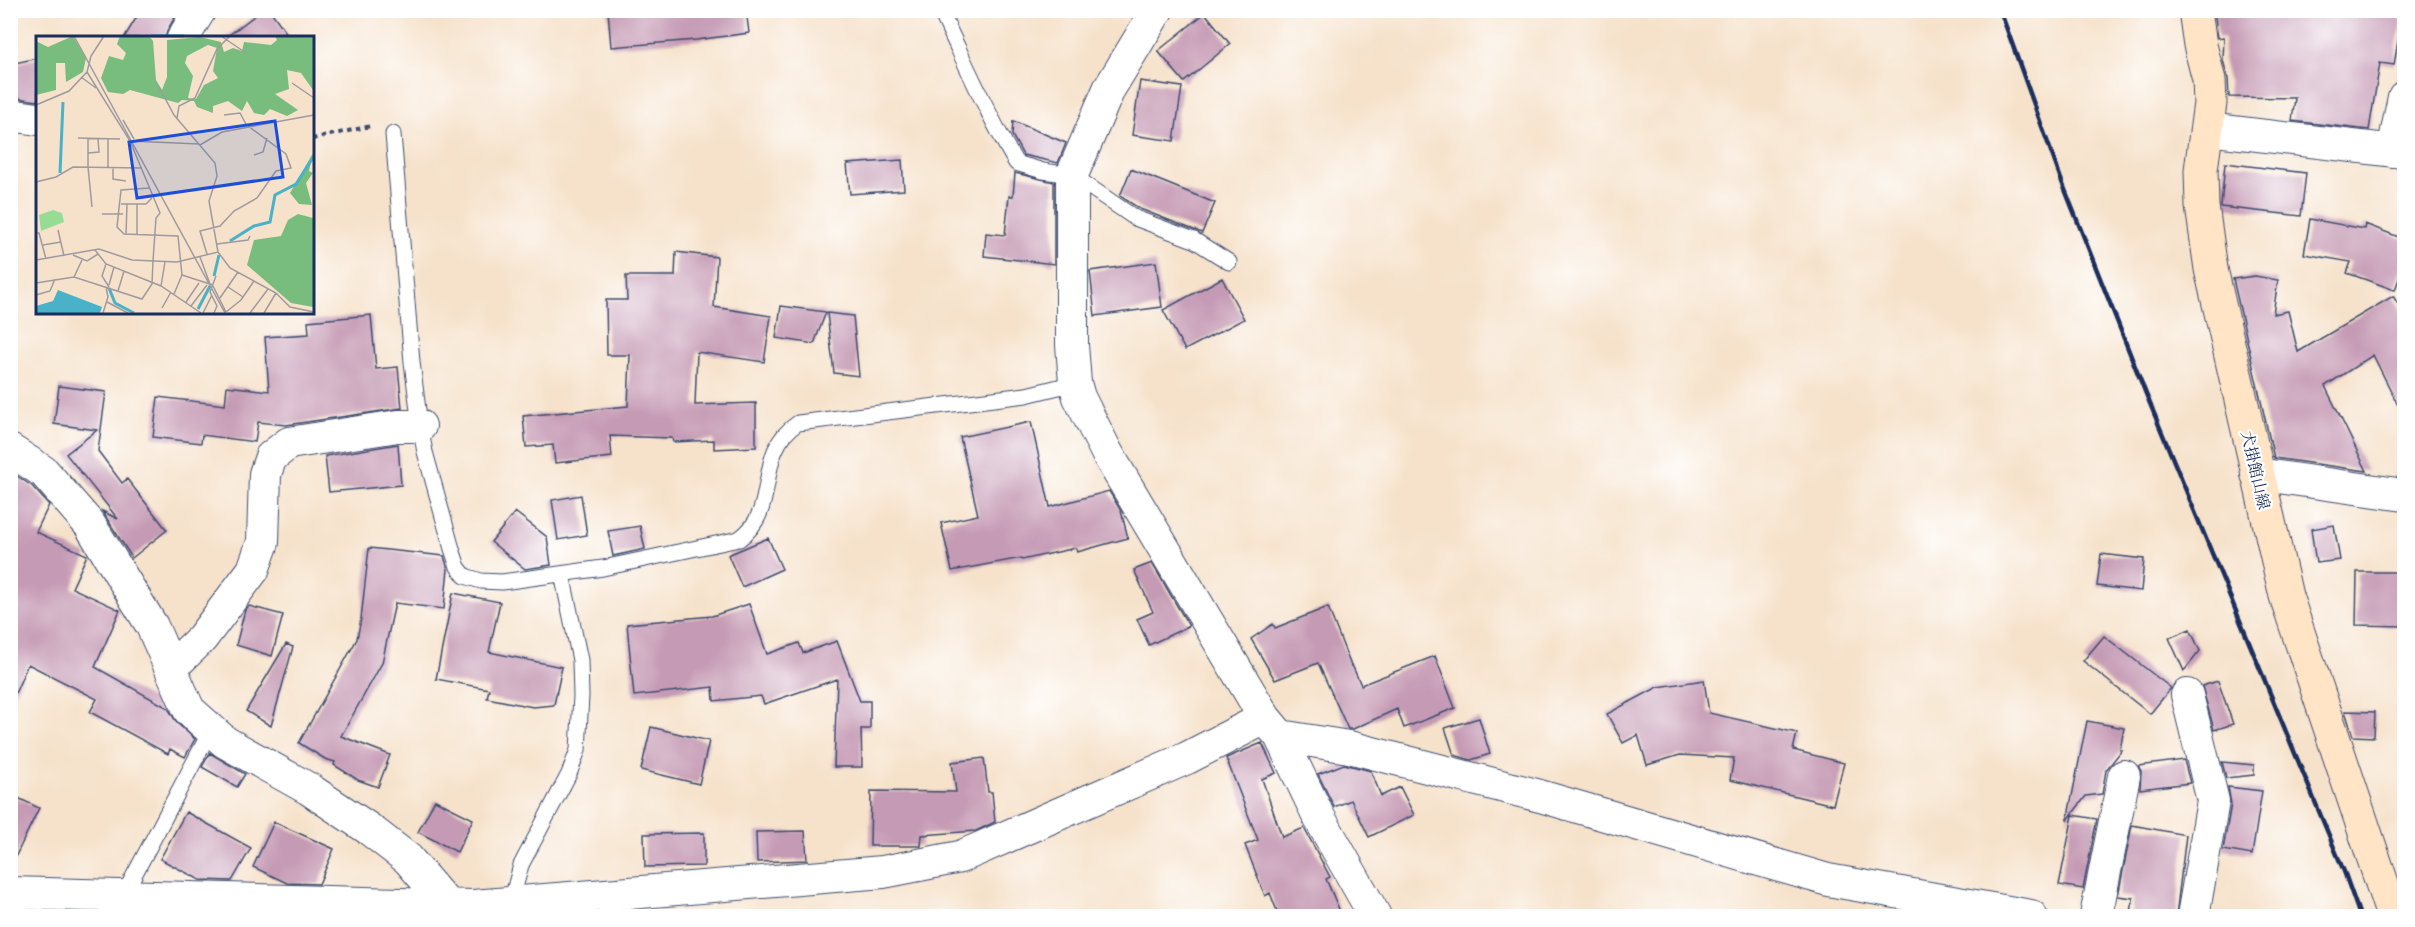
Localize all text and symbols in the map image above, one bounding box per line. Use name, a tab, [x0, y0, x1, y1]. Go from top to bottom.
inset map	[36, 36, 314, 314]
street label: 犬掛館山線	[2235, 429, 2273, 512]

